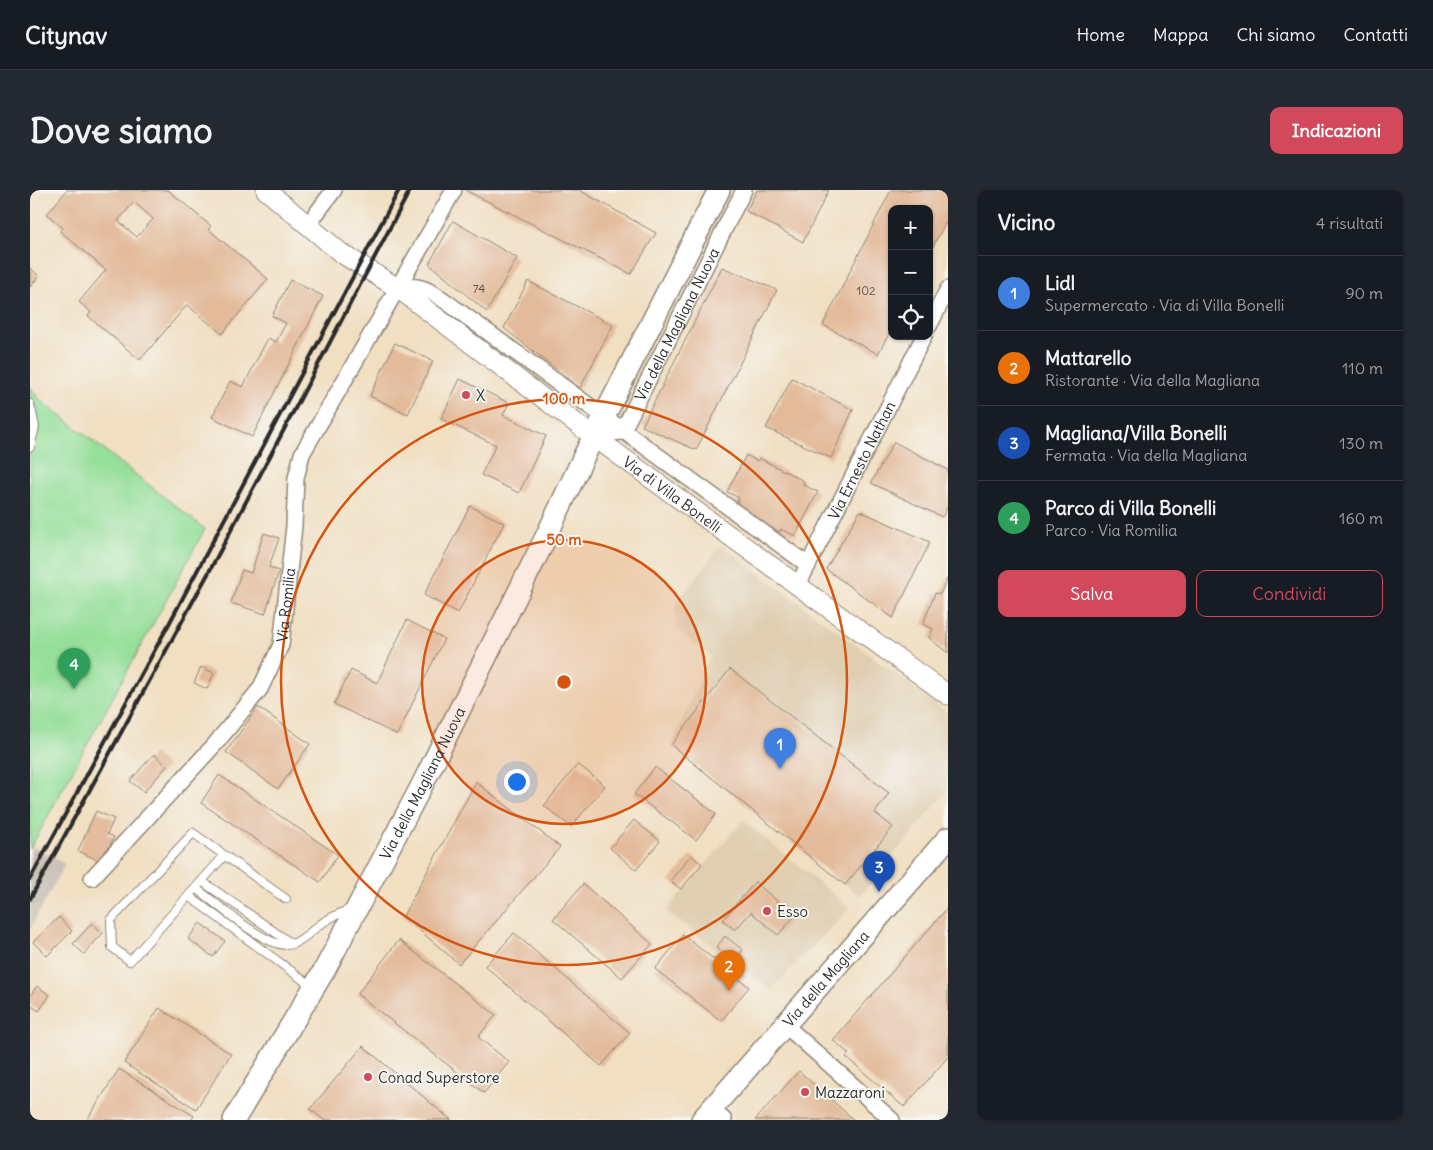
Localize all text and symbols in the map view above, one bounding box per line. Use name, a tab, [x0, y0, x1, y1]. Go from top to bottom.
text: Citynav	[25, 20, 107, 50]
text: Home	[1076, 23, 1125, 46]
text: Mappa	[1153, 23, 1208, 46]
text: Chi siamo	[1236, 23, 1315, 46]
text: Contatti	[1343, 23, 1408, 46]
button: Indicazioni	[1270, 107, 1403, 154]
text: Dove siamo	[30, 108, 213, 152]
map controls	[888, 205, 933, 340]
button: +	[888, 205, 933, 250]
text: Vicino	[998, 209, 1055, 236]
text: 4 risultati	[1316, 213, 1383, 233]
street label: Via della Magliana Nuova	[630, 244, 723, 404]
button: −	[888, 250, 933, 295]
text: Lidl	[1045, 271, 1075, 295]
house number: 74	[473, 281, 485, 296]
house number: 102	[856, 283, 876, 298]
text: 1	[1011, 283, 1017, 303]
text: 90 m	[1345, 283, 1383, 303]
button: locate	[888, 295, 933, 340]
text: Supermercato · Via di Villa Bonelli	[1045, 295, 1284, 315]
text: Mattarello	[1045, 346, 1131, 370]
text: 2	[1010, 358, 1018, 378]
text: 110 m	[1342, 358, 1383, 378]
text: Ristorante · Via della Magliana	[1045, 370, 1260, 390]
place label: X	[476, 386, 486, 405]
marker: X	[460, 389, 472, 401]
text: 100 m	[543, 389, 585, 408]
street label: Via Ernesto Nathan	[823, 397, 899, 522]
text: Magliana/Villa Bonelli	[1045, 421, 1227, 445]
text: 3	[1009, 433, 1019, 453]
text: 130 m	[1339, 433, 1383, 453]
text: Fermata · Via della Magliana	[1045, 445, 1247, 465]
street label: Via di Villa Bonelli	[619, 452, 726, 536]
text: Parco di Villa Bonelli	[1045, 496, 1216, 520]
text: 4	[1009, 508, 1019, 528]
text: 160 m	[1339, 508, 1383, 528]
text: Parco · Via Romilia	[1045, 520, 1177, 540]
text: 50 m	[546, 530, 582, 549]
street label: Via Romilia	[272, 566, 299, 643]
button: Salva	[998, 570, 1186, 617]
button: Condividi	[1196, 570, 1383, 617]
pin: 4	[58, 648, 90, 689]
centre of rings	[555, 673, 573, 691]
street label: Via della Magliana Nuova	[375, 703, 469, 863]
pin: 1	[764, 728, 796, 769]
your location	[504, 769, 530, 795]
pin: 3	[863, 851, 895, 892]
place label: Esso	[777, 902, 808, 921]
marker: Esso	[761, 905, 773, 917]
street label: Via della Magliana	[778, 926, 873, 1031]
pin: 2	[713, 950, 745, 991]
place label: Conad Superstore	[378, 1068, 500, 1087]
marker: Conad Superstore	[362, 1071, 374, 1083]
place label: Mazzaroni	[815, 1083, 885, 1102]
marker: Mazzaroni	[799, 1086, 811, 1098]

